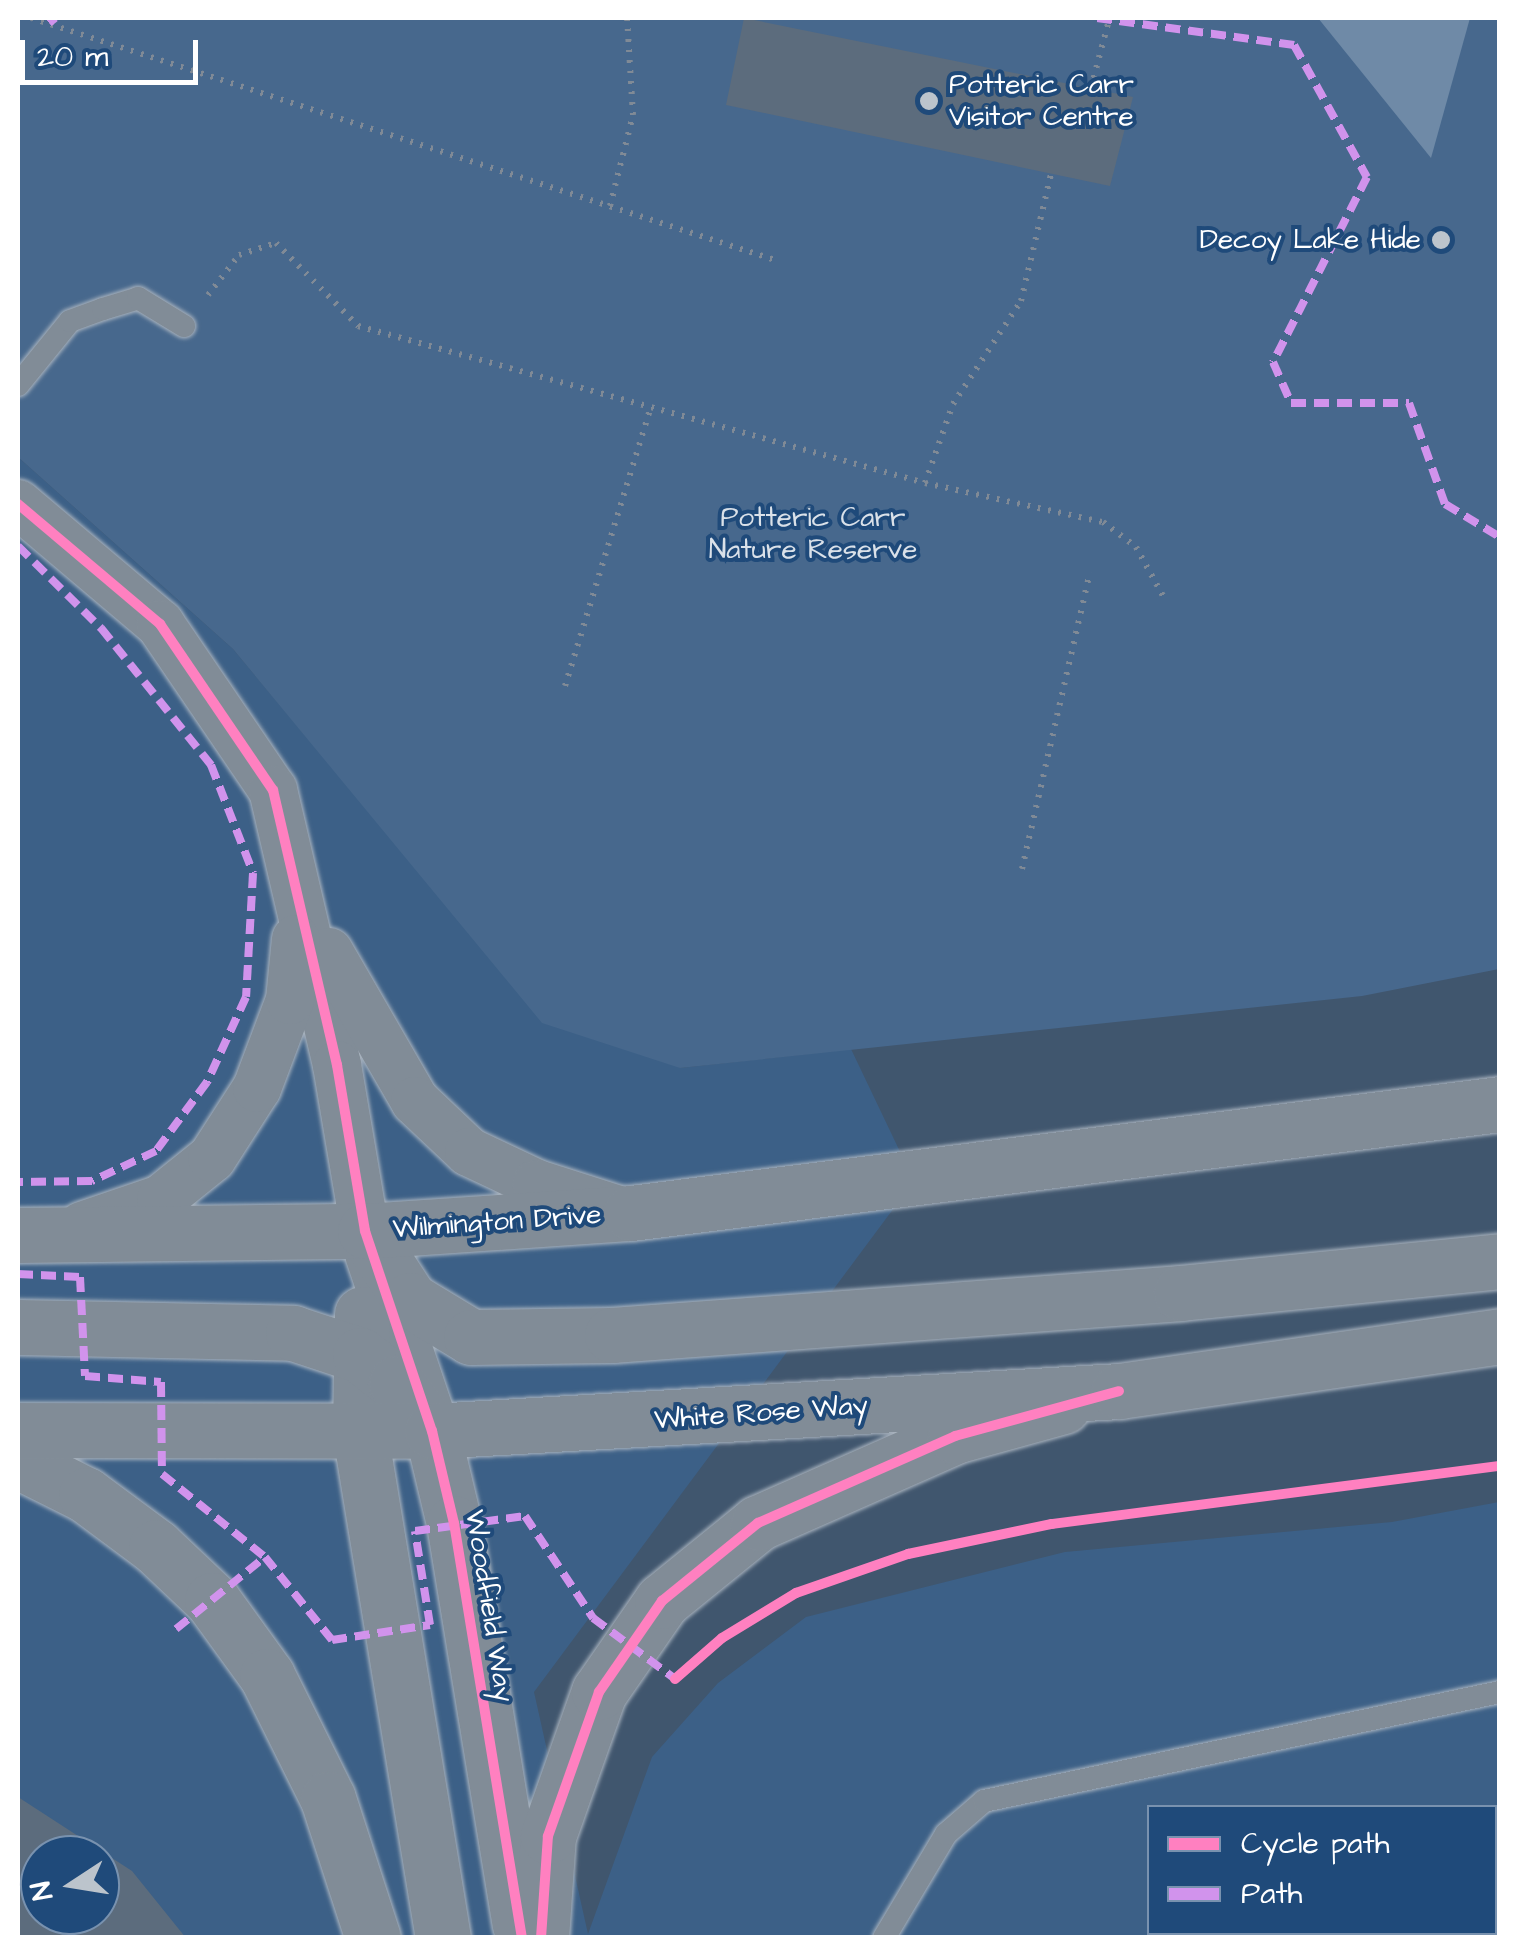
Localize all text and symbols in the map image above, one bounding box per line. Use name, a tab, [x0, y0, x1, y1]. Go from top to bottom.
scale bar	[25, 20, 202, 82]
text: 20 m	[37, 36, 108, 78]
place label: Potteric Carr Visitor Centre	[949, 68, 1134, 134]
marker: Potteric Carr Visitor Centre	[918, 90, 940, 112]
place label: Decoy Lake Hide	[1200, 223, 1421, 257]
marker: Decoy Lake Hide	[1430, 229, 1452, 251]
park label: Potteric Carr Nature Reserve	[709, 501, 917, 567]
street label: Wilmington Drive	[391, 1198, 603, 1246]
street label: White Rose Way	[653, 1389, 869, 1437]
street label: Woodfield Way	[457, 1508, 521, 1704]
legend	[1147, 1805, 1497, 1935]
text: Cycle path	[1241, 1823, 1390, 1865]
north arrow	[20, 1835, 120, 1935]
text: Path	[1241, 1873, 1302, 1915]
text: N	[21, 1878, 63, 1904]

